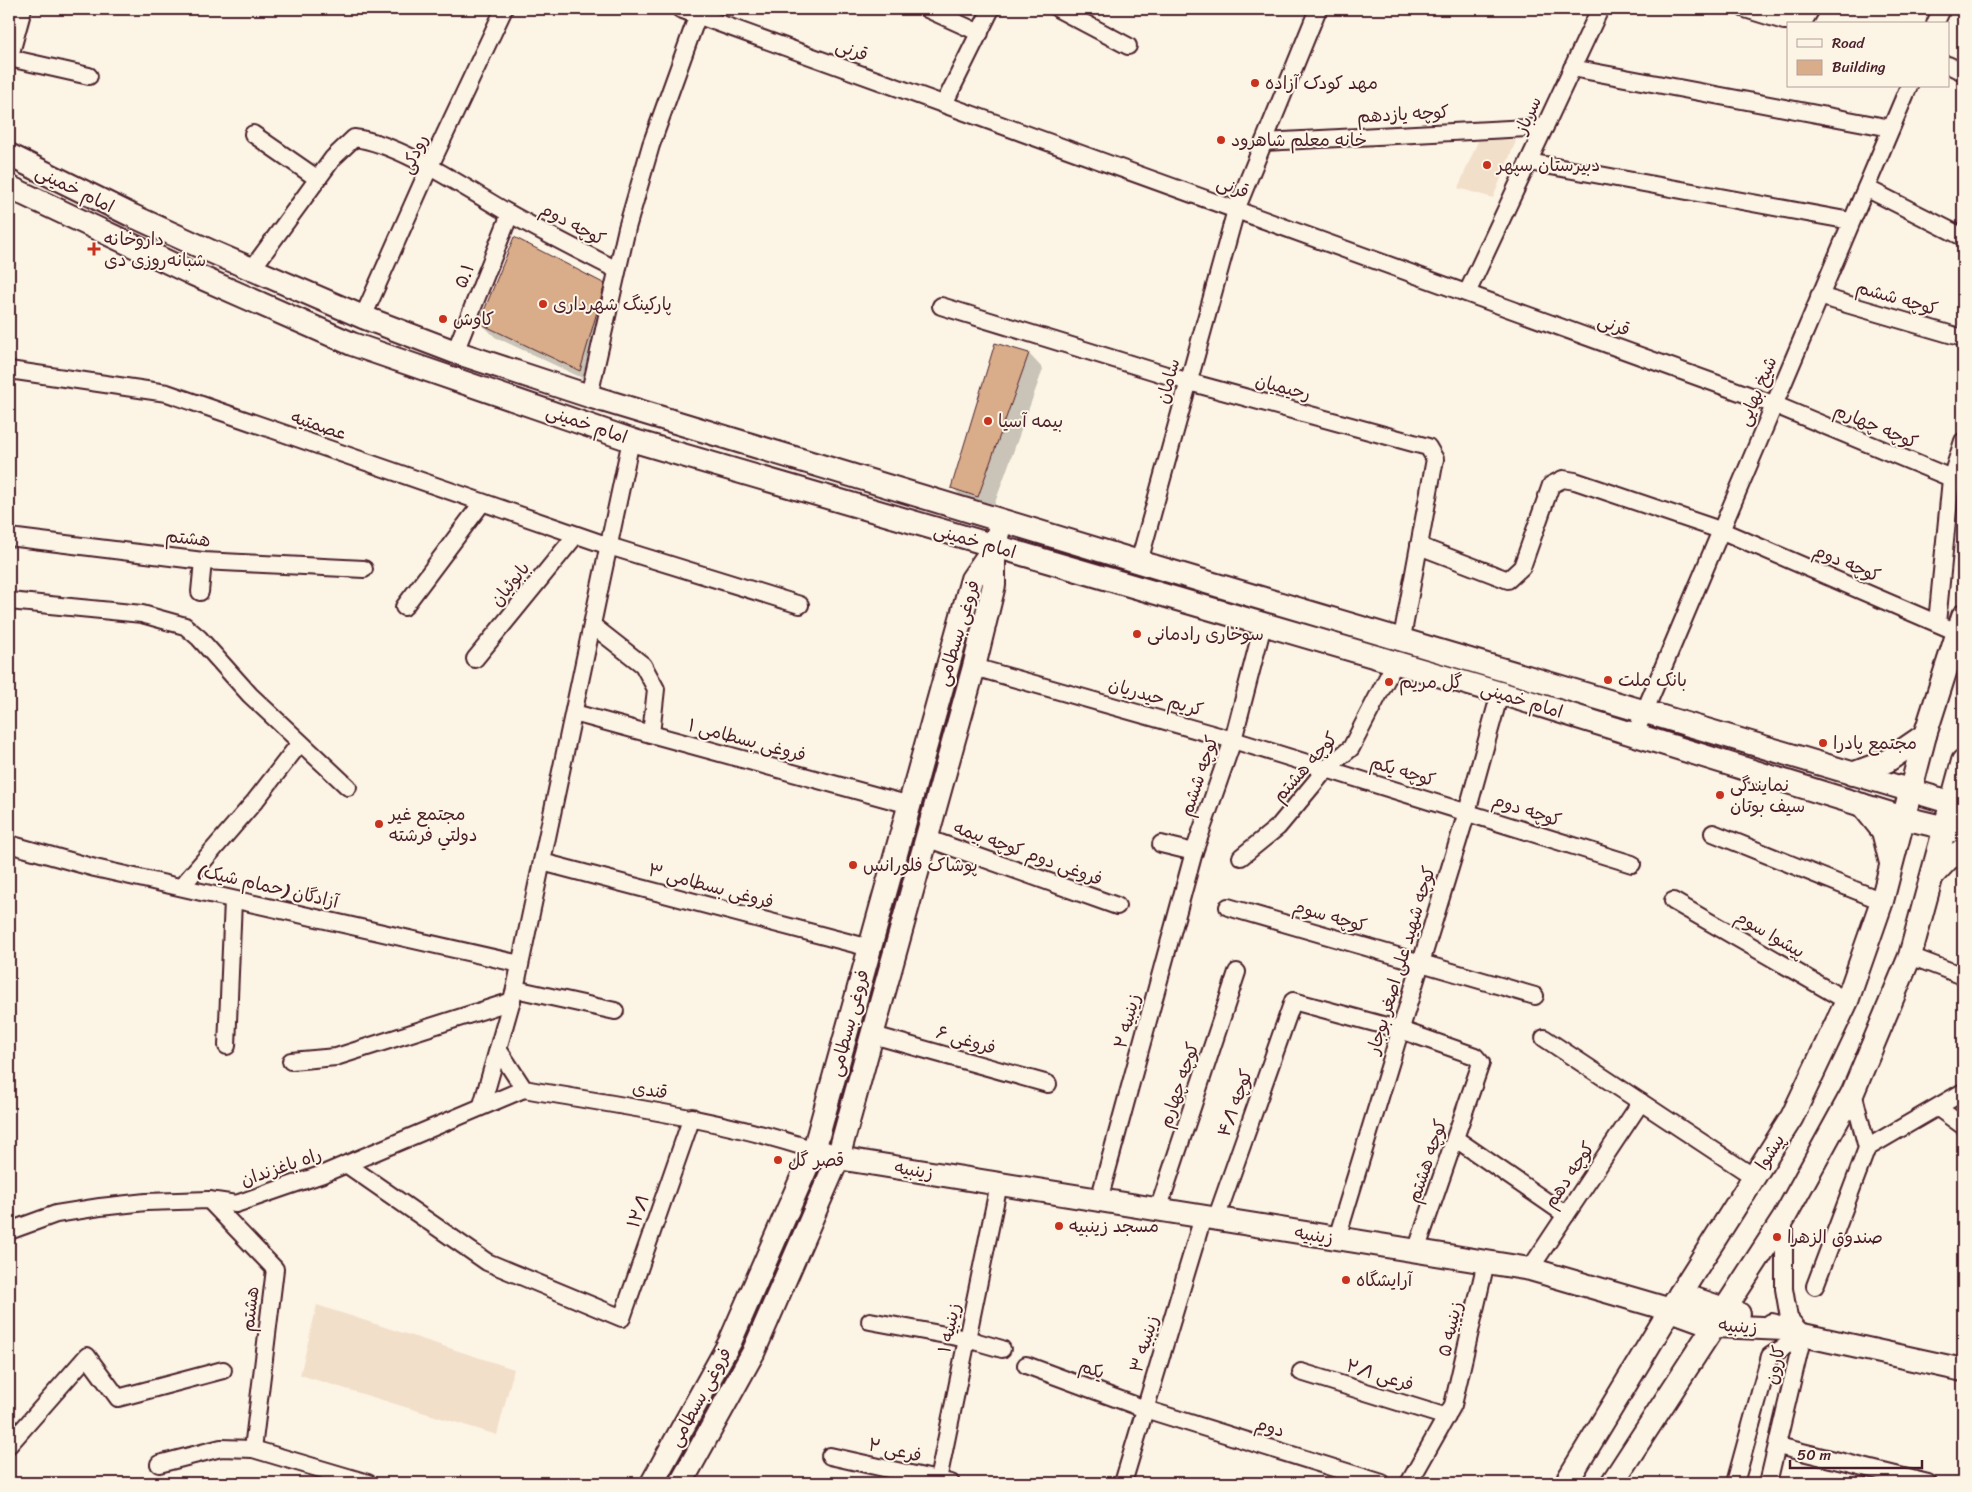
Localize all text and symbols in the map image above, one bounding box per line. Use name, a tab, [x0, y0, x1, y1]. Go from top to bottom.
legend	[1787, 22, 1950, 88]
street label: قرنی	[831, 29, 873, 71]
text: Road	[1832, 30, 1865, 56]
text: Building	[1832, 54, 1886, 80]
place label: مهد کودک آزاده	[1265, 67, 1378, 99]
marker: مهد کودک آزاده	[1249, 77, 1261, 89]
street label: سرباز	[1504, 91, 1551, 141]
street label: کوچه یازدهم	[1356, 96, 1450, 132]
place label: خانه معلم شاهرود	[1231, 124, 1367, 156]
street label: رودکی	[391, 128, 437, 180]
marker: خانه معلم شاهرود	[1215, 134, 1227, 146]
place label: دبیرستان سپهر	[1495, 149, 1600, 181]
street label: امام خمینی	[30, 156, 120, 222]
marker: دبیرستان سپهر	[1481, 159, 1493, 171]
street label: قرنی	[1212, 166, 1254, 208]
street label: کوچه دوم	[534, 193, 612, 255]
place label: داروخانه شبانه‌روزی دی	[104, 223, 206, 276]
marker: داروخانه شبانه‌روزی دی	[88, 243, 100, 255]
street label: ۵.۱	[445, 259, 483, 293]
street label: کوچه ششم	[1852, 271, 1942, 325]
place label: پارکینگ شهرداری	[553, 288, 672, 320]
marker: پارکینگ شهرداری	[537, 298, 549, 310]
place label: کاوش	[453, 303, 494, 335]
street label: قرنی	[1593, 304, 1635, 346]
marker: کاوش	[437, 313, 449, 325]
street label: شیخ بهایی	[1728, 351, 1786, 431]
street label: سامان	[1147, 355, 1189, 407]
street label: رحیمیان	[1252, 364, 1314, 410]
street label: کوچه چهارم	[1829, 394, 1923, 458]
street label: امام خمینی	[542, 395, 632, 453]
street label: عصمتیه	[287, 401, 351, 449]
place label: بیمه آسیا	[998, 405, 1063, 437]
marker: بیمه آسیا	[982, 415, 994, 427]
street label: امام خمینی	[930, 514, 1020, 568]
street label: هشتم	[164, 520, 212, 556]
street label: کوچه دوم	[1808, 534, 1886, 592]
street label: بابوئیان	[482, 554, 538, 614]
street label: فروغی بسطامی	[927, 576, 989, 690]
place label: سوخاری رادمانی	[1147, 618, 1264, 650]
marker: سوخاری رادمانی	[1131, 628, 1143, 640]
place label: بانک ملت	[1618, 664, 1687, 696]
place label: گل مریم	[1399, 666, 1463, 698]
street label: کریم حیدریان	[1105, 668, 1207, 726]
street label: امام خمینی	[1477, 672, 1567, 728]
marker: بانک ملت	[1602, 674, 1614, 686]
marker: گل مریم	[1383, 676, 1395, 688]
street label: فروغی بسطامی ۱	[684, 709, 810, 771]
street label: کوچه هشتم	[1264, 724, 1346, 810]
place label: مجتمع پادرا	[1833, 727, 1917, 759]
street label: کوچه ششم	[1170, 731, 1228, 821]
marker: مجتمع پادرا	[1817, 737, 1829, 749]
street label: کوچه یکم	[1366, 746, 1440, 796]
place label: نمایندگی سیف بوتان	[1730, 769, 1805, 822]
street label: کوچه دوم	[1488, 784, 1566, 836]
marker: نمایندگی سیف بوتان	[1714, 789, 1726, 801]
place label: مجتمع غير دولتي فرشته	[387, 798, 478, 851]
street label: فروغی دوم کوچه بیمه	[949, 811, 1107, 895]
marker: مجتمع غير دولتي فرشته	[373, 818, 385, 830]
place label: پوشاک فلورانس	[863, 849, 978, 881]
street label: آزادگان (حمام شیک)	[194, 854, 343, 918]
street label: فروغی بسطامی ۳	[644, 854, 778, 918]
marker: پوشاک فلورانس	[847, 859, 859, 871]
street label: کوچه شهید علی اصغر بوجار	[1357, 862, 1445, 1060]
street label: کوچه سوم	[1289, 890, 1371, 942]
street label: پیشوا سوم	[1729, 901, 1811, 967]
street label: فروغی بسطامی	[819, 966, 879, 1080]
street label: زینبیه ۲	[1104, 990, 1150, 1052]
street label: فروغی ۶	[932, 1016, 1000, 1064]
street label: کوچه چهارم	[1149, 1038, 1209, 1132]
street label: کوچه ۴/۱	[1208, 1064, 1262, 1142]
street label: قندی	[630, 1071, 670, 1109]
street label: کوچه هشتم	[1398, 1114, 1456, 1207]
street label: پیشوا	[1746, 1127, 1794, 1177]
street label: کوچه دهم	[1535, 1135, 1603, 1215]
street label: راه باغزندان	[236, 1138, 326, 1196]
place label: قصر گل	[788, 1144, 844, 1176]
street label: زینبیه	[892, 1151, 936, 1189]
marker: قصر گل	[772, 1154, 784, 1166]
street label: ۱۲/۱	[617, 1190, 659, 1232]
place label: مسجد زینبیه	[1069, 1210, 1159, 1242]
street label: زینبیه	[1292, 1216, 1336, 1254]
marker: مسجد زینبیه	[1053, 1220, 1065, 1232]
place label: صندوق الزهرا	[1787, 1221, 1883, 1253]
marker: صندوق الزهرا	[1771, 1231, 1783, 1243]
place label: آرایشگاه	[1356, 1264, 1414, 1296]
marker: آرایشگاه	[1340, 1274, 1352, 1286]
street label: هشتم	[231, 1284, 269, 1334]
street label: زینبیه ۵	[1428, 1298, 1472, 1360]
street label: زینبیه ۱	[928, 1300, 970, 1356]
street label: زینبیه	[1717, 1309, 1759, 1343]
street label: زینبیه ۳	[1120, 1311, 1168, 1377]
street label: فروغی بسطامی	[659, 1341, 741, 1453]
street label: کارون	[1755, 1342, 1795, 1388]
street label: یکم	[1075, 1350, 1109, 1388]
street label: فرعی ۲/۱	[1342, 1350, 1418, 1400]
street label: دوم	[1251, 1407, 1289, 1447]
street label: فرعی ۲	[865, 1428, 925, 1472]
scale bar	[1790, 1437, 1922, 1469]
text: 50 m	[1797, 1442, 1832, 1468]

